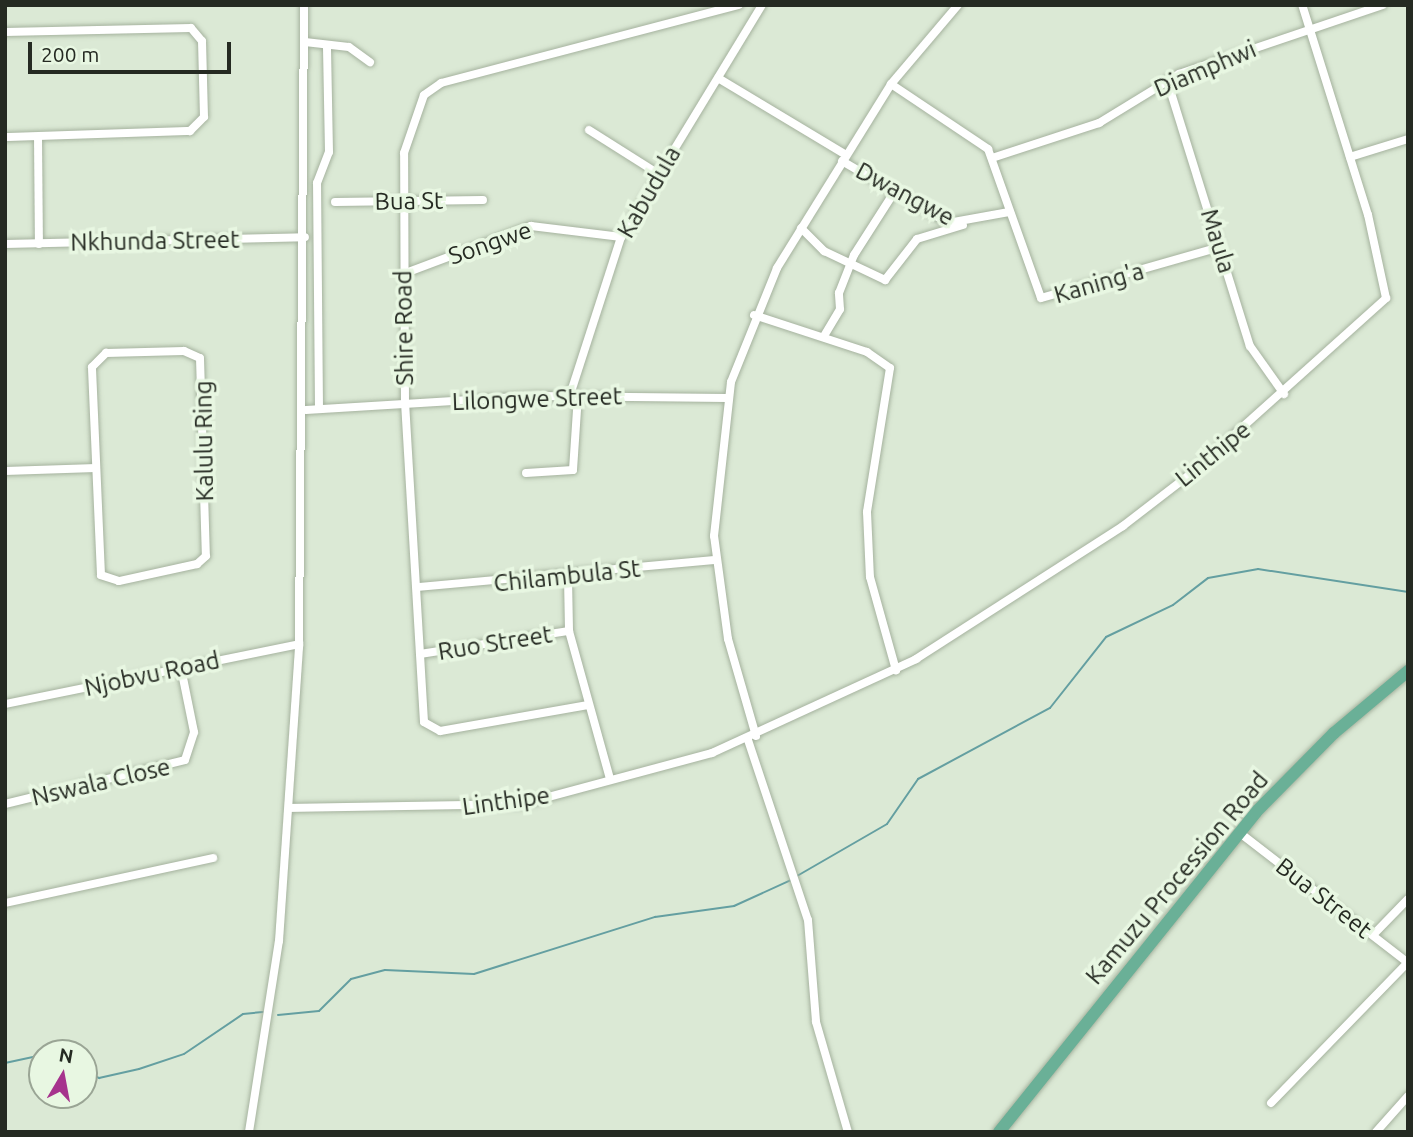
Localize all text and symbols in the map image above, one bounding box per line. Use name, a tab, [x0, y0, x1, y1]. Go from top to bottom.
scale bar	[32, 28, 234, 72]
street label: Diamphwi	[1150, 35, 1260, 103]
text: 200 m	[41, 42, 99, 66]
street label: Kabudula	[611, 141, 687, 243]
street label: Dwangwe	[851, 156, 959, 232]
street label: Bua St	[374, 186, 444, 216]
street label: Maula	[1195, 205, 1241, 277]
street label: Songwe	[445, 215, 535, 271]
street label: Nkhunda Street	[70, 225, 240, 257]
street label: Kaning'a	[1051, 256, 1147, 310]
street label: Shire Road	[389, 270, 419, 386]
street label: Kalulu Ring	[189, 380, 219, 502]
street label: Lilongwe Street	[451, 382, 623, 416]
street label: Linthipe	[1170, 415, 1256, 493]
street label: Chilambula St	[492, 554, 642, 598]
street label: Ruo Street	[436, 620, 554, 666]
street label: Njobvu Road	[82, 646, 222, 702]
street label: Nswala Close	[29, 752, 173, 812]
street label: Kamuzu Procession Road	[1080, 766, 1274, 990]
street label: Linthipe	[460, 781, 552, 821]
street label: Bua Street	[1270, 852, 1378, 944]
north arrow	[28, 1039, 98, 1109]
text: N	[57, 1043, 75, 1067]

